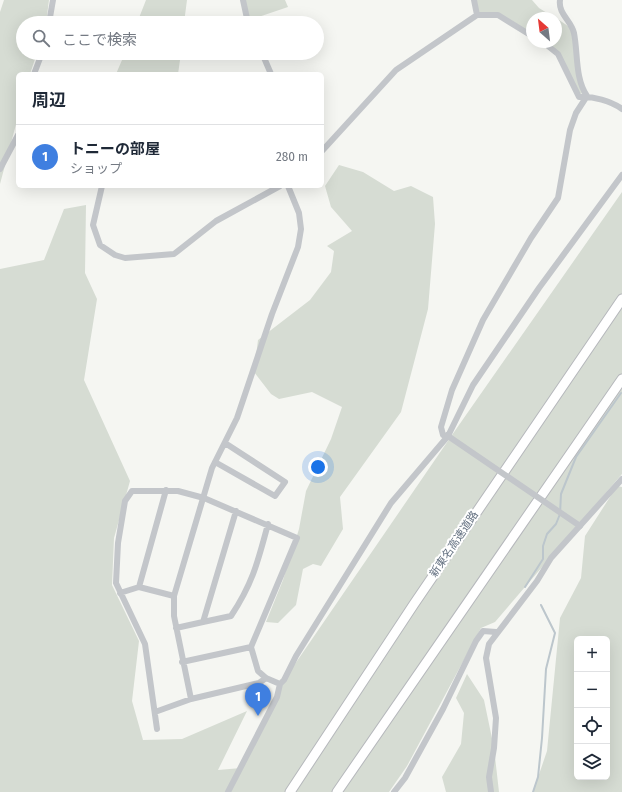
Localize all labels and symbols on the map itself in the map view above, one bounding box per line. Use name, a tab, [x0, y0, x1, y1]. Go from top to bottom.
north arrow	[526, 12, 562, 48]
your location	[308, 457, 328, 477]
street label: 新東名高速道路	[427, 508, 481, 580]
pin: 1	[245, 683, 271, 716]

